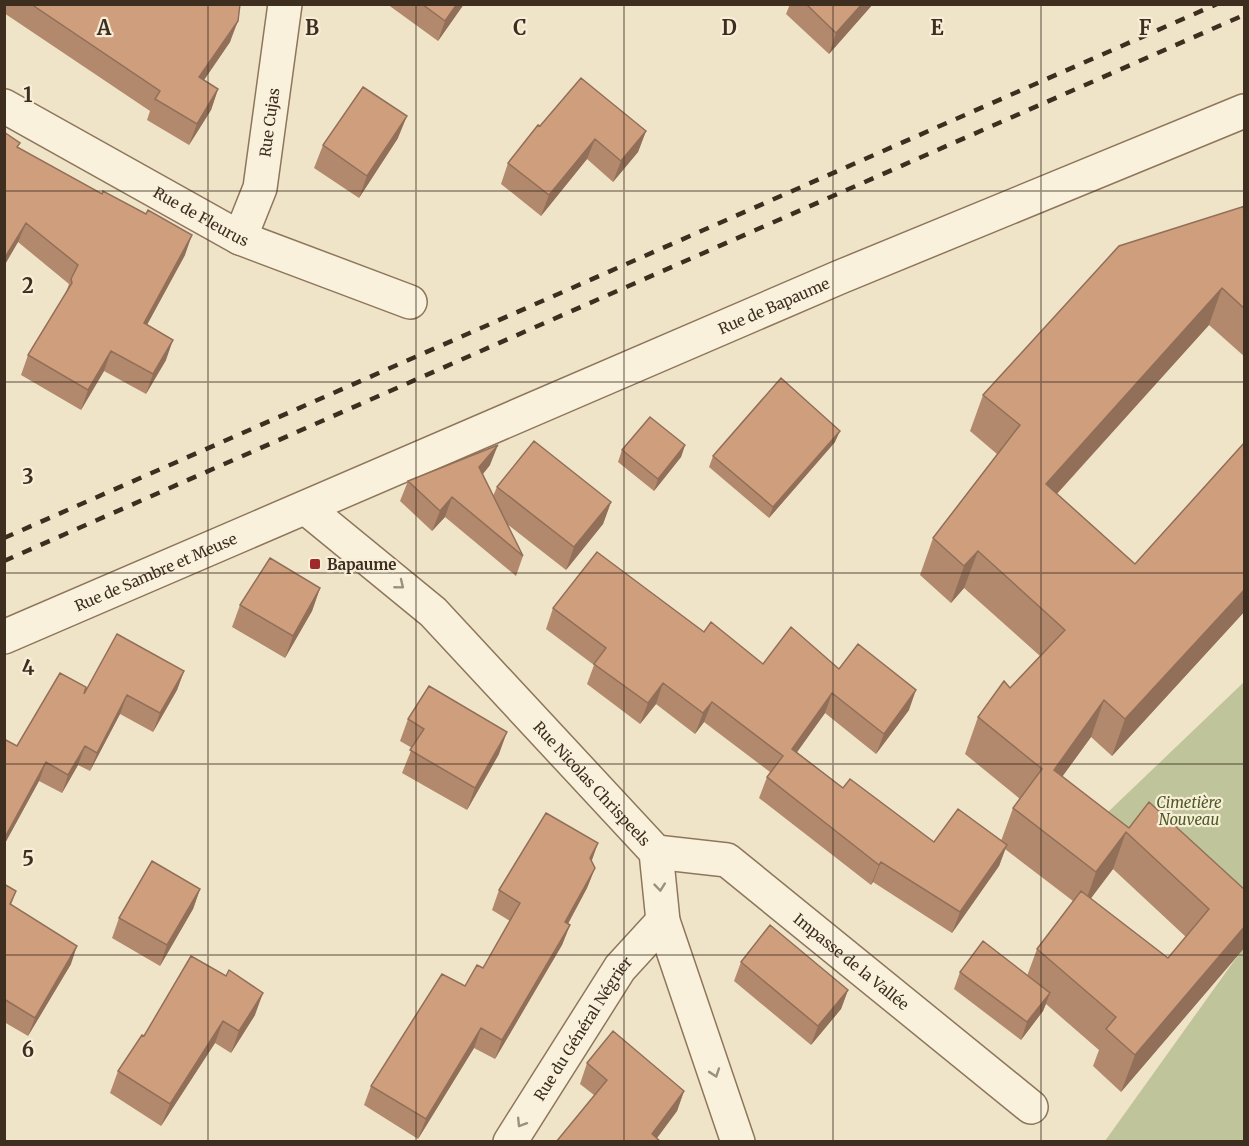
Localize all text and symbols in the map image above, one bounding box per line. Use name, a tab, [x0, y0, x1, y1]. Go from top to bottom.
text: A	[96, 15, 112, 40]
text: B	[305, 15, 319, 40]
text: C	[513, 15, 527, 40]
text: D	[721, 15, 737, 40]
text: E	[930, 15, 944, 40]
text: F	[1139, 15, 1152, 40]
text: 1	[23, 82, 33, 107]
street label: Rue Cujas	[255, 87, 283, 158]
street label: Rue de Fleurus	[150, 182, 251, 250]
text: 2	[22, 273, 34, 298]
street label: Rue de Bapaume	[715, 273, 832, 338]
text: 3	[22, 464, 34, 489]
street label: Rue de Sambre et Meuse	[72, 528, 240, 615]
place label: Bapaume	[327, 555, 396, 574]
marker: Bapaume	[308, 557, 322, 571]
one-way arrow	[394, 578, 405, 589]
text: 4	[22, 655, 35, 680]
street label: Rue Nicolas Chrispeels	[530, 717, 655, 850]
park label: Cimetière Nouveau	[1156, 793, 1222, 829]
text: 5	[22, 846, 34, 871]
one-way arrow	[653, 882, 666, 891]
street label: Impasse de la Vallée	[790, 909, 913, 1014]
street label: Rue du Général Négrier	[529, 952, 636, 1104]
text: 6	[22, 1037, 34, 1062]
one-way arrow	[707, 1067, 720, 1078]
one-way arrow	[517, 1117, 529, 1127]

